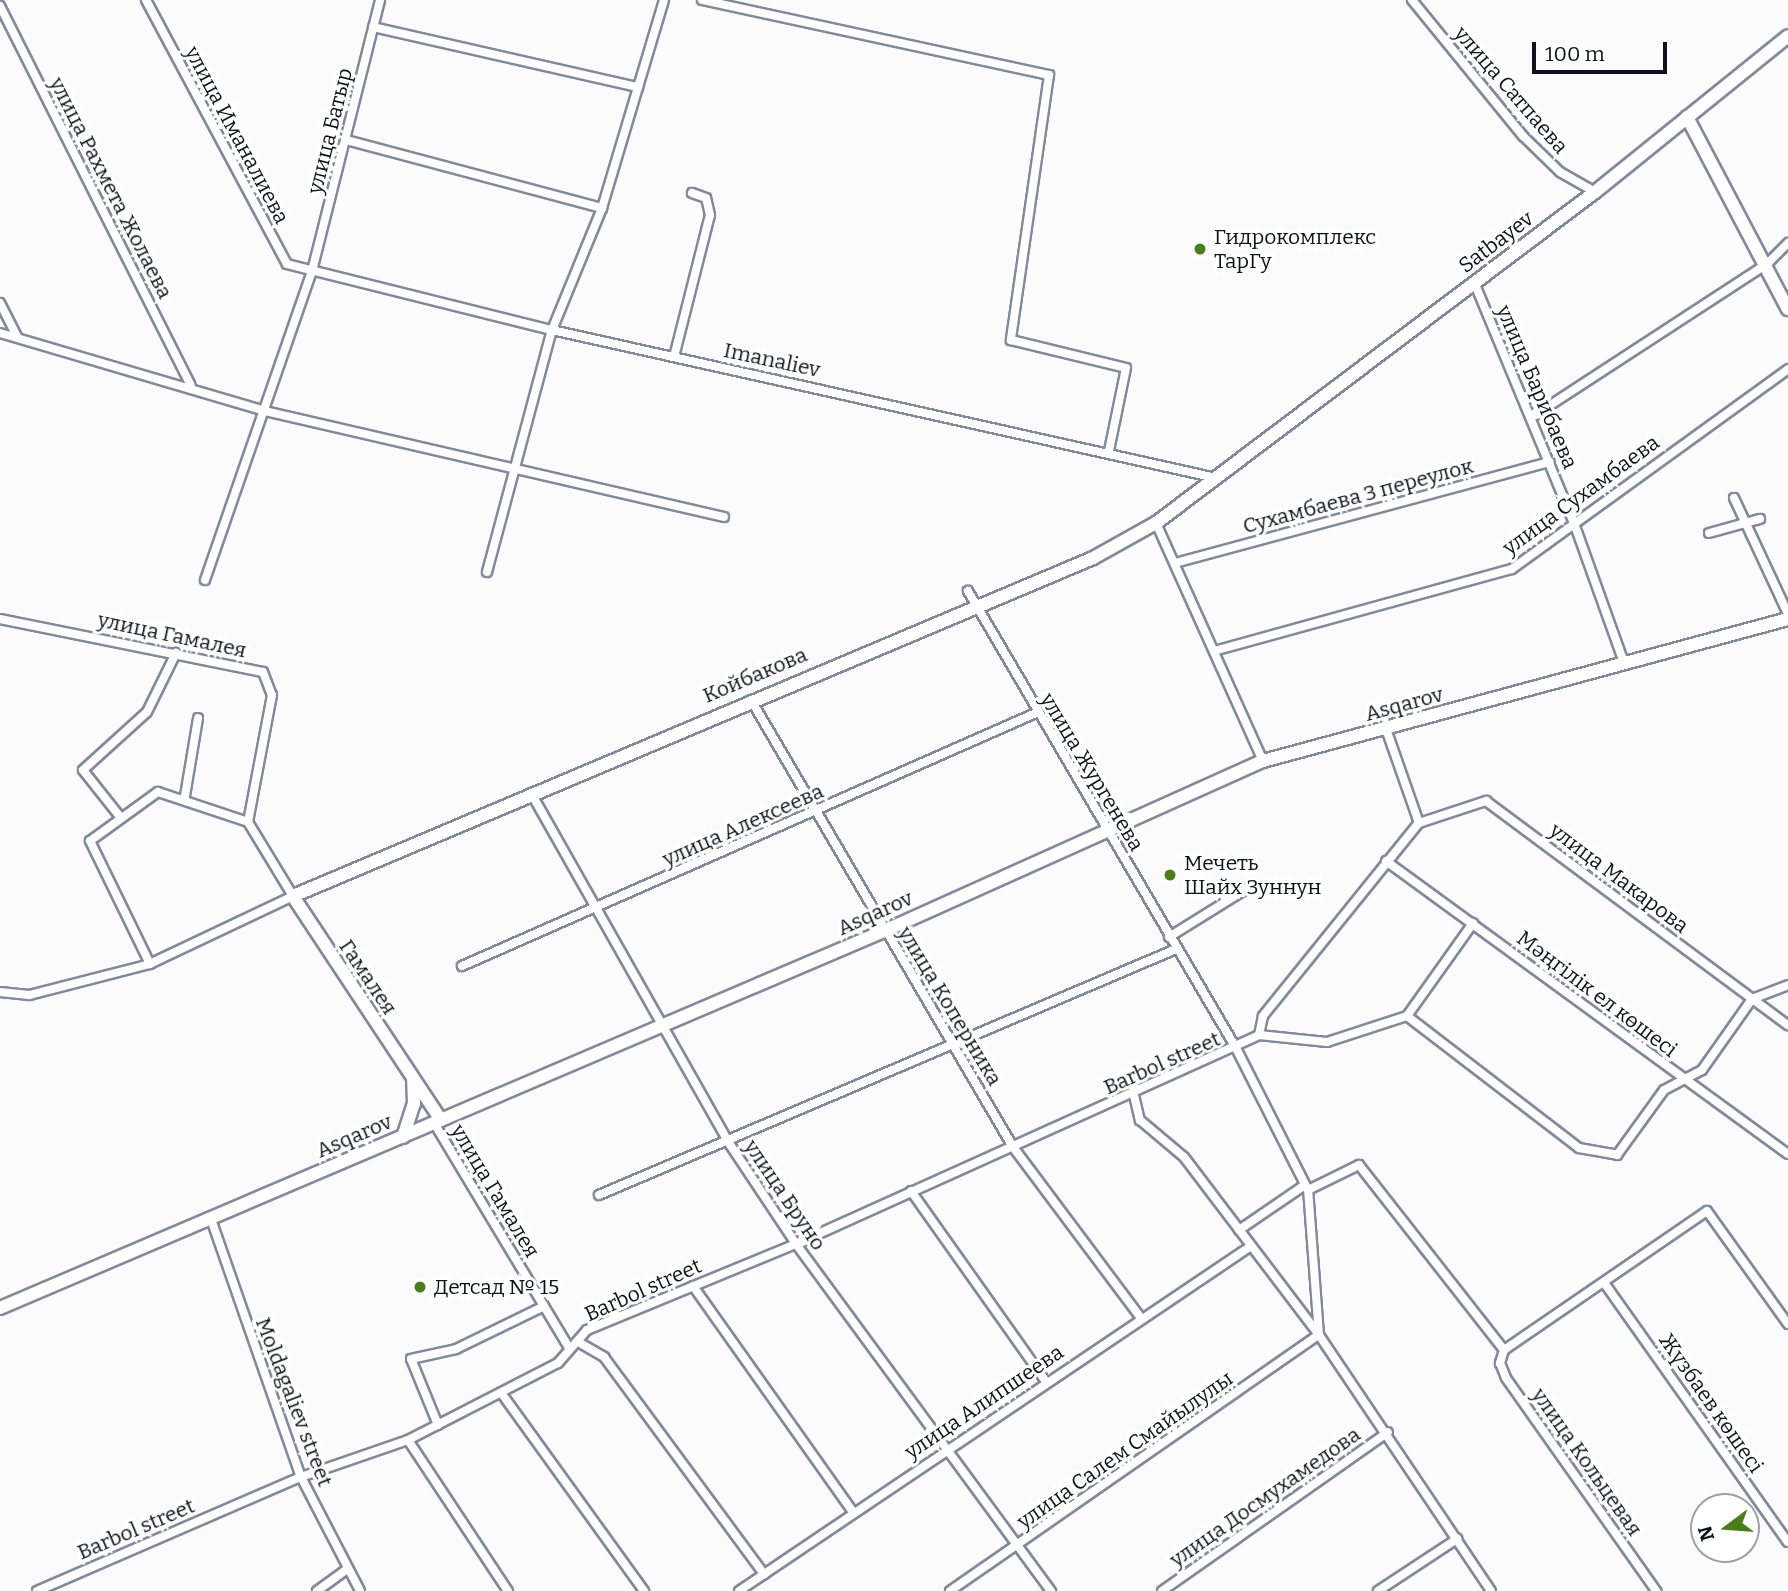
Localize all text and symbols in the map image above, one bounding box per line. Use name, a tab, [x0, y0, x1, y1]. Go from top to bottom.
street label: улица Сатпаева	[1449, 21, 1573, 159]
scale bar	[1536, 28, 1671, 72]
text: 100 m	[1545, 41, 1605, 67]
street label: улица Иманалиева	[180, 42, 294, 228]
street label: улица Батыр	[302, 65, 358, 197]
street label: улица Рахмета Жолаева	[44, 73, 178, 303]
street label: Satbayev	[1454, 206, 1538, 278]
place label: Гидрокомплекс ТарГу	[1214, 224, 1376, 274]
marker: Гидрокомплекс ТарГу	[1192, 241, 1208, 257]
street label: улица Барибаева	[1491, 301, 1583, 473]
street label: Imanaliev	[721, 337, 823, 383]
street label: улица Сухамбаева	[1498, 430, 1664, 560]
street label: Сухамбаева 3 переулок	[1240, 453, 1476, 539]
street label: улица Гамалея	[96, 607, 248, 663]
street label: Койбакова	[699, 642, 811, 708]
street label: Asqarov	[1362, 682, 1446, 726]
street label: улица Жургенева	[1035, 688, 1149, 856]
street label: улица Алексеева	[659, 778, 827, 872]
street label: улица Макарова	[1545, 818, 1693, 938]
place label: Мечеть Шайх Зуннун	[1184, 850, 1321, 900]
marker: Мечеть Шайх Зуннун	[1162, 867, 1178, 883]
street label: Asqarov	[833, 885, 917, 941]
street label: улица Коперника	[893, 922, 1007, 1090]
street label: Мәңгілік ел көшесі	[1512, 926, 1682, 1062]
street label: Гамалея	[334, 935, 402, 1019]
street label: Barbol street	[1100, 1026, 1224, 1100]
street label: Asqarov	[312, 1109, 396, 1163]
street label: улица Гамалея	[445, 1120, 545, 1262]
street label: улица Бруно	[739, 1135, 831, 1255]
street label: Barbol street	[581, 1253, 705, 1327]
place label: Детсад № 15	[434, 1274, 559, 1300]
marker: Детсад № 15	[412, 1279, 428, 1295]
street label: Moldagaliev street	[250, 1314, 338, 1490]
street label: Жүзбаев көшесі	[1654, 1328, 1768, 1478]
street label: улица Алипшеева	[900, 1339, 1068, 1465]
street label: улица Салем Смайылулы	[1012, 1366, 1238, 1534]
street label: улица Кольцевая	[1527, 1383, 1647, 1541]
street label: улица Досмухамедова	[1165, 1422, 1365, 1572]
street label: Barbol street	[74, 1493, 198, 1565]
north arrow	[1690, 1493, 1760, 1563]
text: N	[1693, 1523, 1719, 1544]

